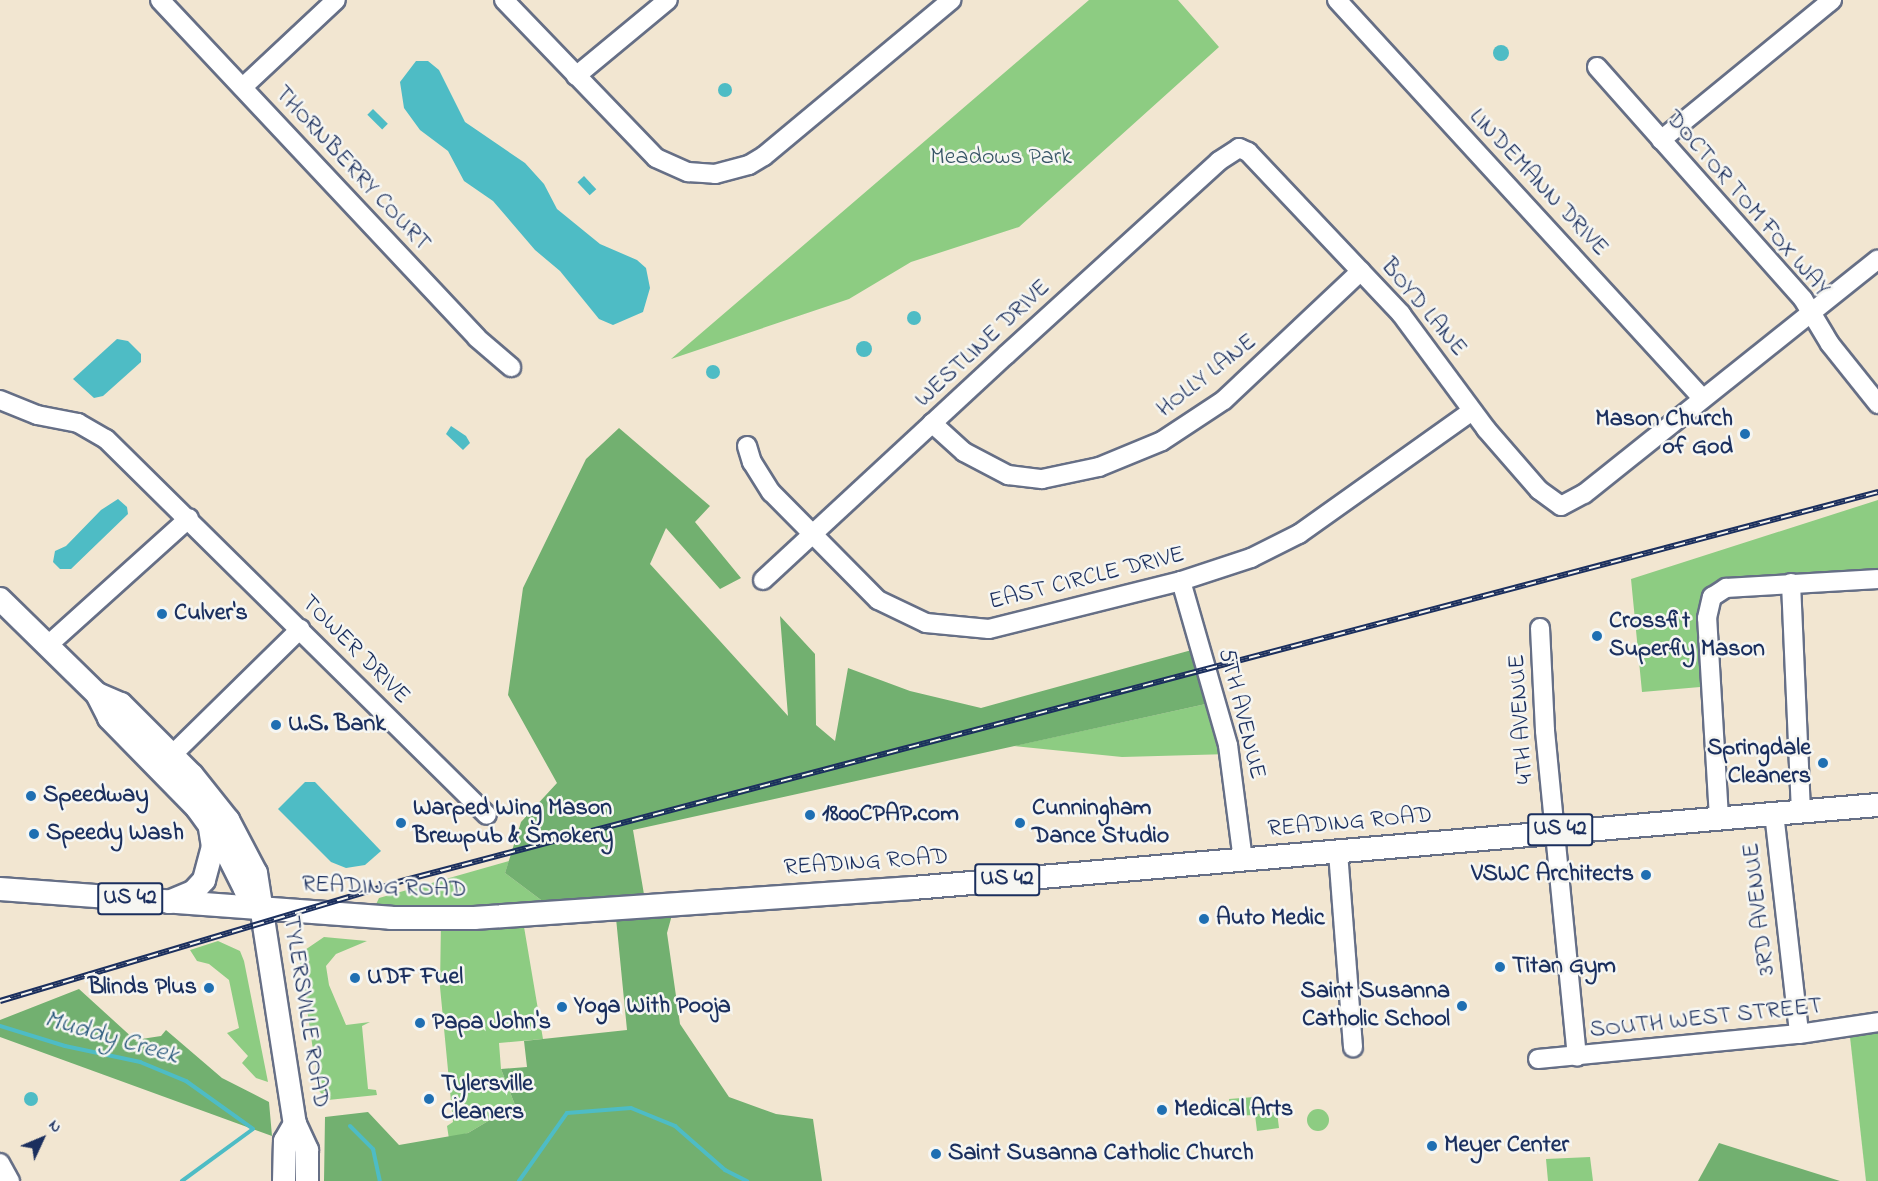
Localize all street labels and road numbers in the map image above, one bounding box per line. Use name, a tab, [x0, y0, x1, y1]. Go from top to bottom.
street label: THORNBERRY COURT	[268, 80, 436, 258]
street label: LINDEMANN DRIVE	[1462, 103, 1614, 263]
street label: DOCTOR TOM FOX WAY	[1658, 105, 1836, 303]
street label: BOYD LANE	[1374, 253, 1472, 363]
street label: WESTLINE DRIVE	[909, 274, 1057, 414]
street label: HOLLY LANE	[1151, 328, 1263, 424]
street label: EAST CIRCLE DRIVE	[986, 541, 1188, 617]
street label: TOWER DRIVE	[294, 589, 416, 711]
street label: 5TH AVENUE	[1211, 646, 1271, 782]
street label: 4TH AVENUE	[1503, 653, 1541, 785]
street label: READING ROAD	[1267, 801, 1433, 845]
road number: US 42	[1527, 811, 1593, 849]
street label: 3RD AVENUE	[1738, 841, 1782, 977]
street label: READING ROAD	[783, 843, 949, 883]
road number: US 42	[974, 861, 1040, 899]
street label: READING ROAD	[301, 871, 467, 905]
road number: US 42	[97, 880, 163, 918]
street label: TYLERSVILLE ROAD	[276, 914, 334, 1110]
street label: SOUTH WEST STREET	[1588, 992, 1824, 1046]

